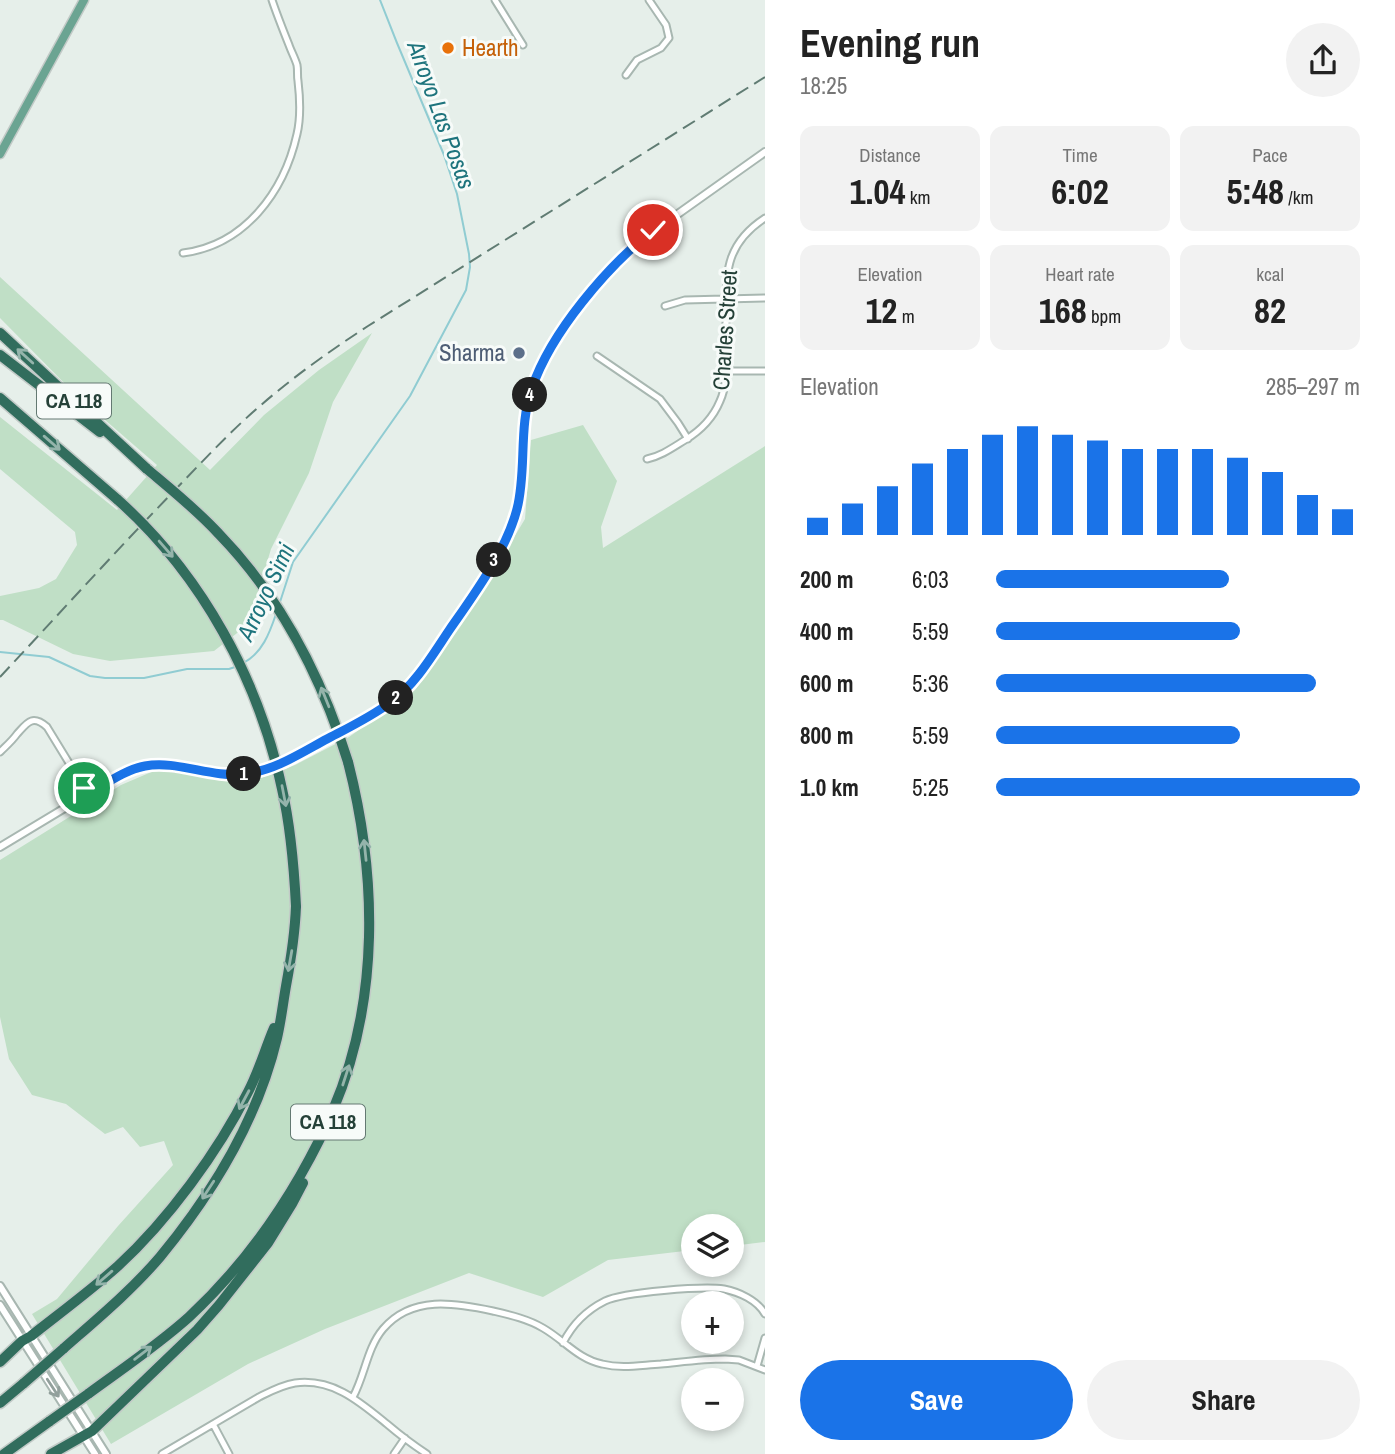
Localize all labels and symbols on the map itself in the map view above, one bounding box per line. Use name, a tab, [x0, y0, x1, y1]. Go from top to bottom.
place label: Hearth	[462, 32, 519, 63]
water label: Arroyo Las Posas	[400, 35, 484, 193]
marker: Hearth	[440, 40, 456, 56]
pin	[623, 200, 683, 260]
street label: Charles Street	[705, 269, 744, 391]
place label: Sharma	[439, 337, 505, 368]
marker: Sharma	[511, 345, 527, 361]
one-way arrow	[16, 348, 34, 364]
pin: 4	[512, 378, 548, 412]
road number: CA 118	[37, 384, 111, 418]
one-way arrow	[42, 435, 60, 451]
water label: Arroyo Simi	[228, 537, 302, 646]
one-way arrow	[158, 539, 174, 557]
pin: 3	[476, 542, 512, 578]
pin: 2	[378, 680, 414, 716]
one-way arrow	[318, 687, 331, 709]
pin: 1	[226, 756, 262, 792]
pin	[54, 758, 114, 818]
one-way arrow	[277, 784, 291, 807]
one-way arrow	[358, 839, 371, 862]
one-way arrow	[283, 949, 296, 972]
one-way arrow	[340, 1064, 353, 1086]
one-way arrow	[237, 1089, 251, 1109]
road number: CA 118	[291, 1104, 365, 1140]
one-way arrow	[201, 1179, 215, 1199]
one-way arrow	[96, 1270, 114, 1286]
one-way arrow	[133, 1346, 152, 1361]
one-way arrow	[46, 1378, 60, 1398]

